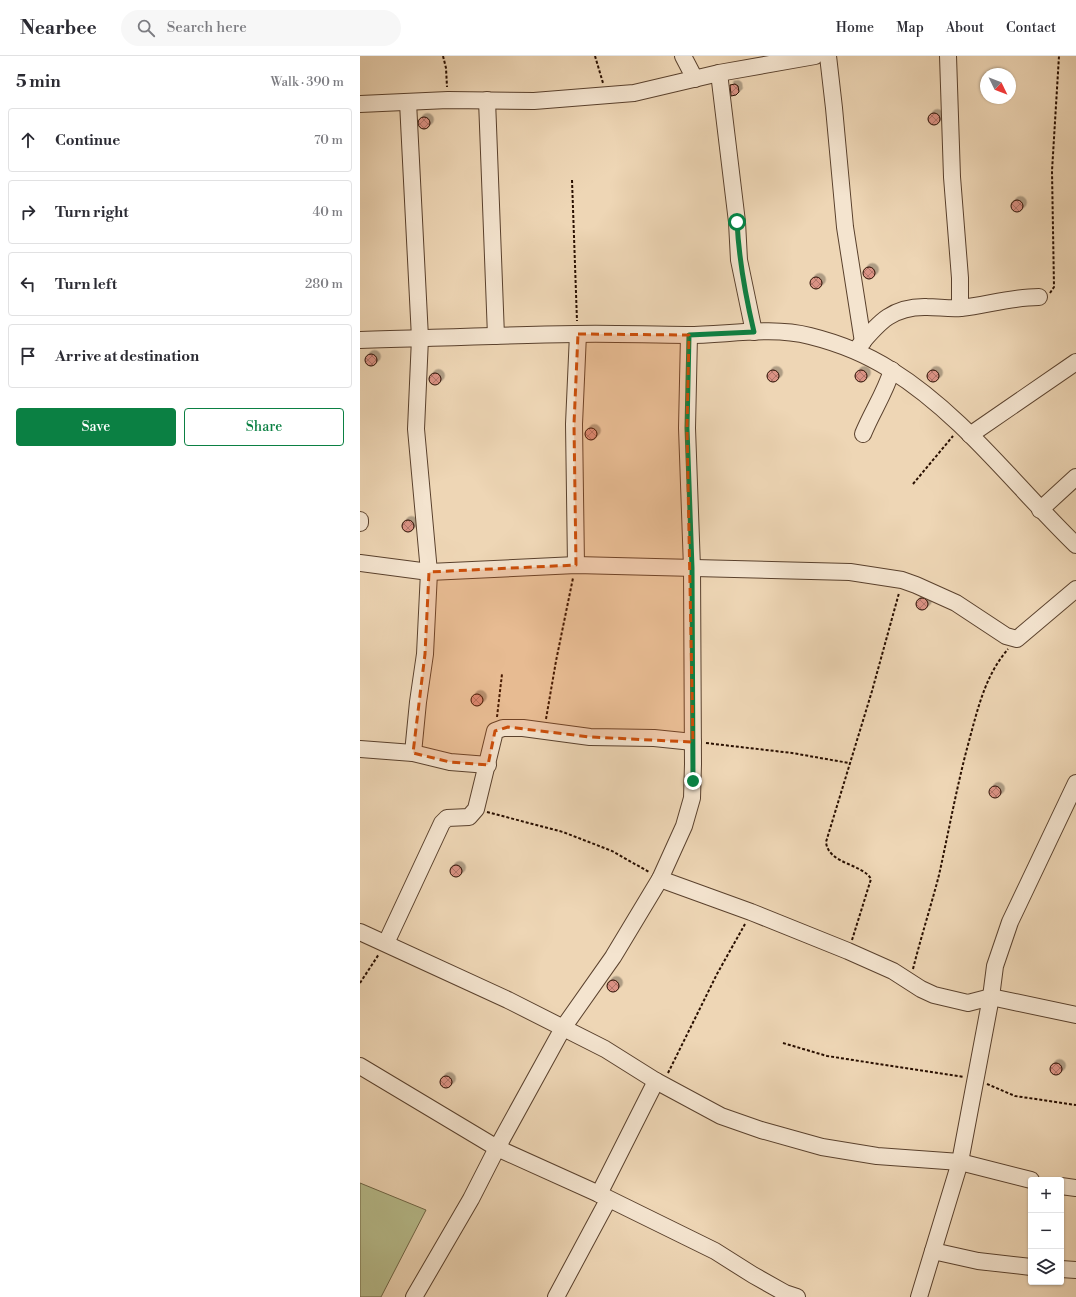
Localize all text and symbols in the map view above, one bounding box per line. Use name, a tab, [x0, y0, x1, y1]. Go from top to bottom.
search box	[121, 10, 401, 46]
text: Nearbee	[20, 16, 97, 40]
icon: search	[135, 17, 157, 39]
text: Search here	[167, 18, 247, 37]
text: Home	[836, 19, 874, 37]
text: Map	[896, 19, 924, 37]
text: About	[946, 19, 984, 37]
text: Contact	[1006, 19, 1056, 37]
north arrow	[980, 68, 1016, 104]
text: 5 min	[16, 71, 61, 93]
text: Walk · 390 m	[271, 74, 344, 90]
icon: ahead	[17, 129, 39, 151]
text: Continue	[55, 131, 120, 150]
text: 70 m	[314, 132, 343, 148]
icon: right	[17, 201, 39, 223]
text: Turn right	[55, 203, 129, 222]
text: 40 m	[313, 204, 343, 220]
route start	[728, 213, 746, 231]
icon: left	[17, 273, 39, 295]
text: Turn left	[55, 275, 117, 294]
text: 280 m	[305, 276, 343, 292]
icon: arrive	[17, 345, 39, 367]
text: Arrive at destination	[55, 347, 199, 366]
button: Save	[16, 408, 176, 446]
button: Share	[184, 408, 344, 446]
route end	[684, 772, 702, 790]
map controls	[1028, 1177, 1064, 1285]
button: +	[1028, 1177, 1064, 1213]
button: −	[1028, 1213, 1064, 1249]
button: layers	[1028, 1249, 1064, 1285]

